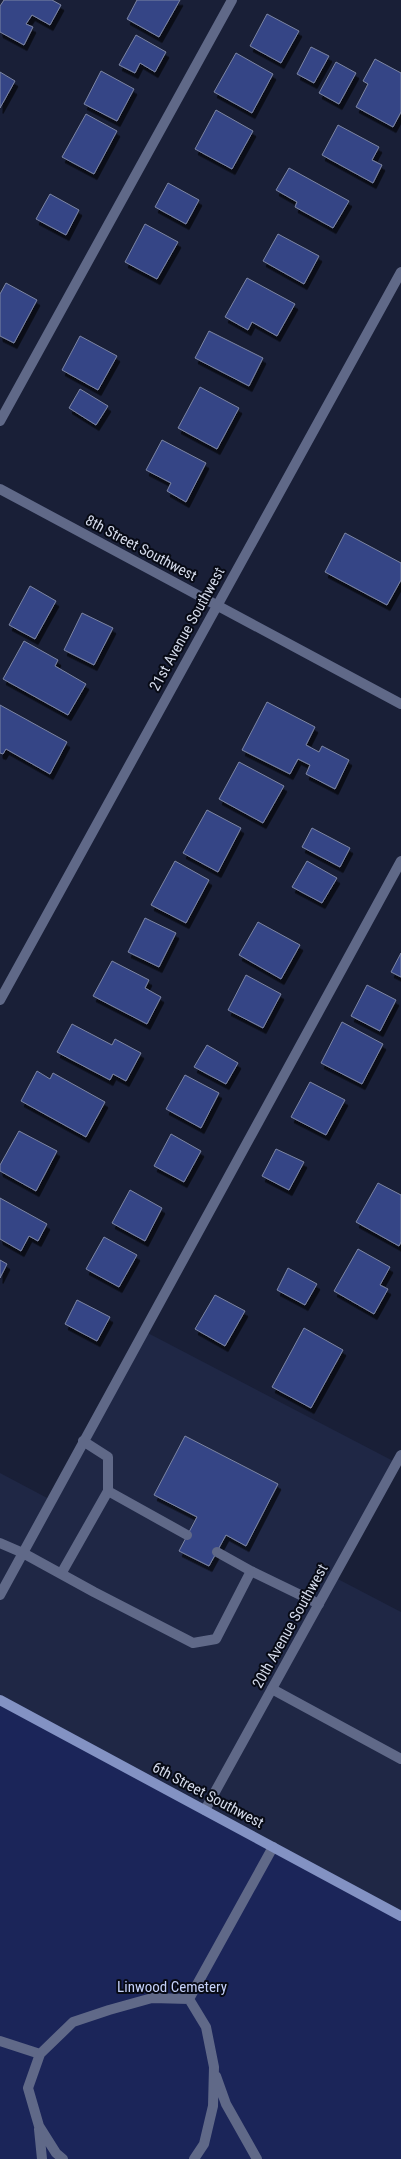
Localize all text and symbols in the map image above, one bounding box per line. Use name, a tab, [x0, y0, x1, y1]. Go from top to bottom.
street label: 8th Street Southwest	[82, 511, 200, 585]
street label: 21st Avenue Southwest	[146, 564, 228, 694]
street label: 20th Avenue Southwest	[248, 1561, 332, 1691]
street label: 6th Street Southwest	[149, 1758, 267, 1832]
park label: Linwood Cemetery	[117, 1978, 227, 1996]

